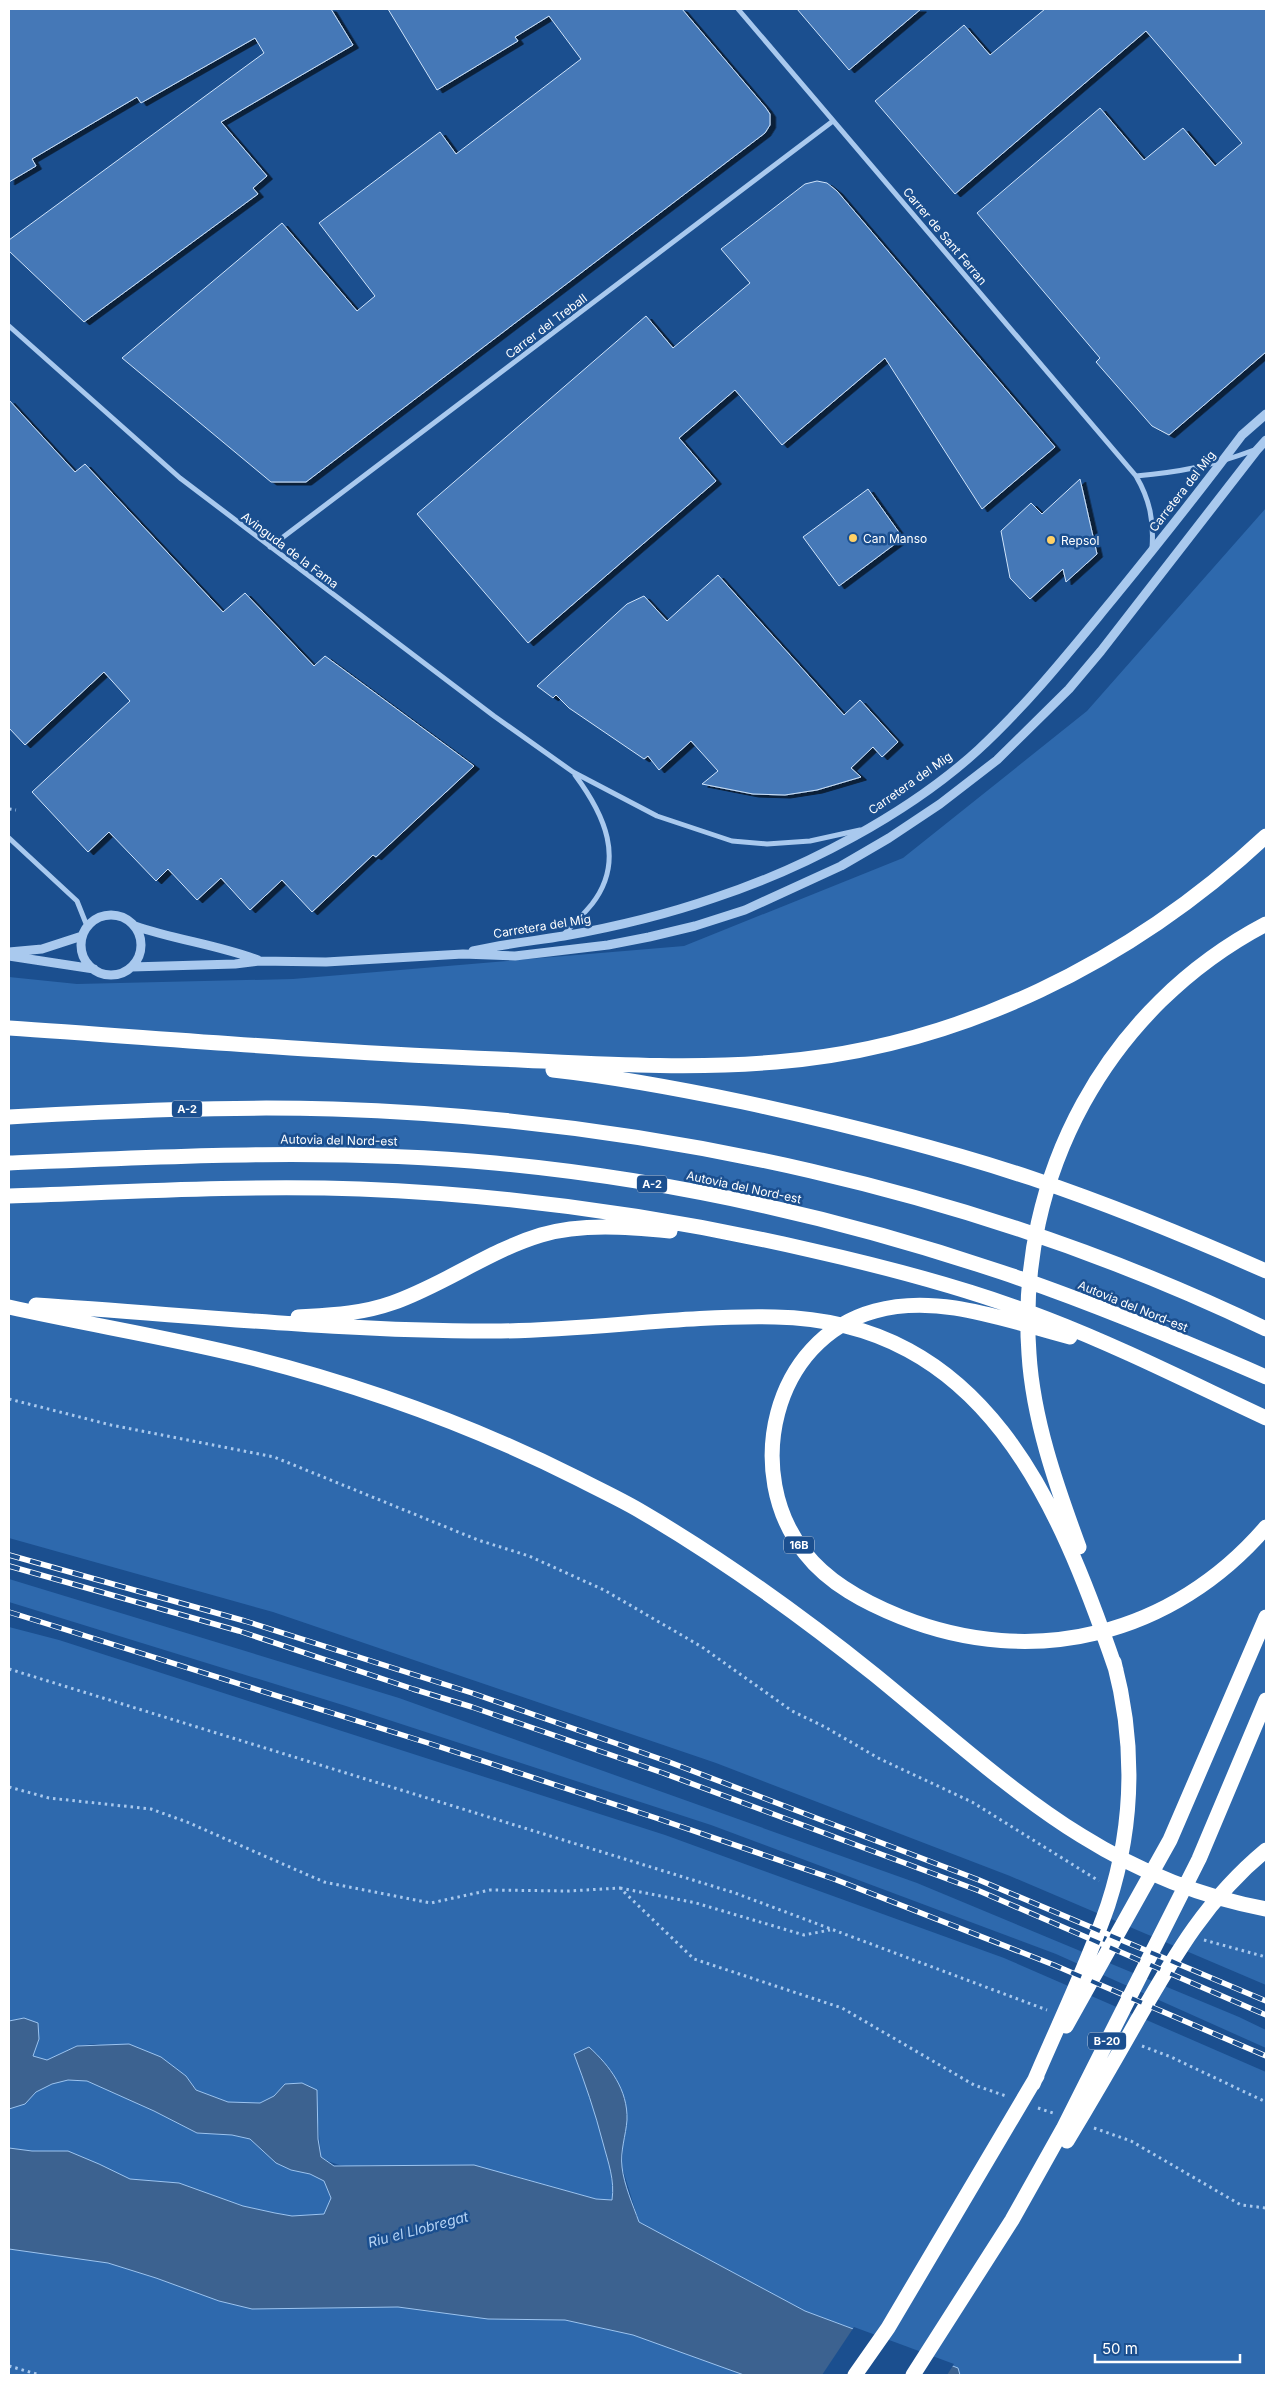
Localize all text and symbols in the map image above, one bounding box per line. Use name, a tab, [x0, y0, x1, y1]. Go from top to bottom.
street label: Carrer de Sant Ferran	[900, 184, 990, 288]
street label: Carrer del Treball	[502, 290, 590, 362]
street label: Carretera del Mig	[1146, 447, 1218, 535]
street label: Avinguda de la Fama	[239, 509, 341, 591]
place label: Can Manso	[863, 531, 927, 546]
marker: Can Manso	[847, 532, 859, 544]
place label: Repsol	[1061, 533, 1099, 548]
marker: Repsol	[1045, 534, 1057, 546]
street label: Carretera del Mig	[865, 749, 955, 817]
street label: Carretera del Mig	[492, 911, 592, 941]
road number: A-2	[172, 1100, 202, 1118]
street label: Autovia del Nord-est	[280, 1131, 398, 1149]
street label: Autovia del Nord-est	[685, 1167, 803, 1207]
road number: A-2	[637, 1176, 667, 1192]
street label: Autovia del Nord-est	[1076, 1277, 1190, 1335]
road number: 16B	[784, 1536, 814, 1554]
road number: B-20	[1088, 2032, 1126, 2050]
water label: Riu el Llobregat	[366, 2207, 470, 2251]
scale bar	[1095, 2332, 1240, 2364]
text: 50 m	[1102, 2339, 1138, 2358]

